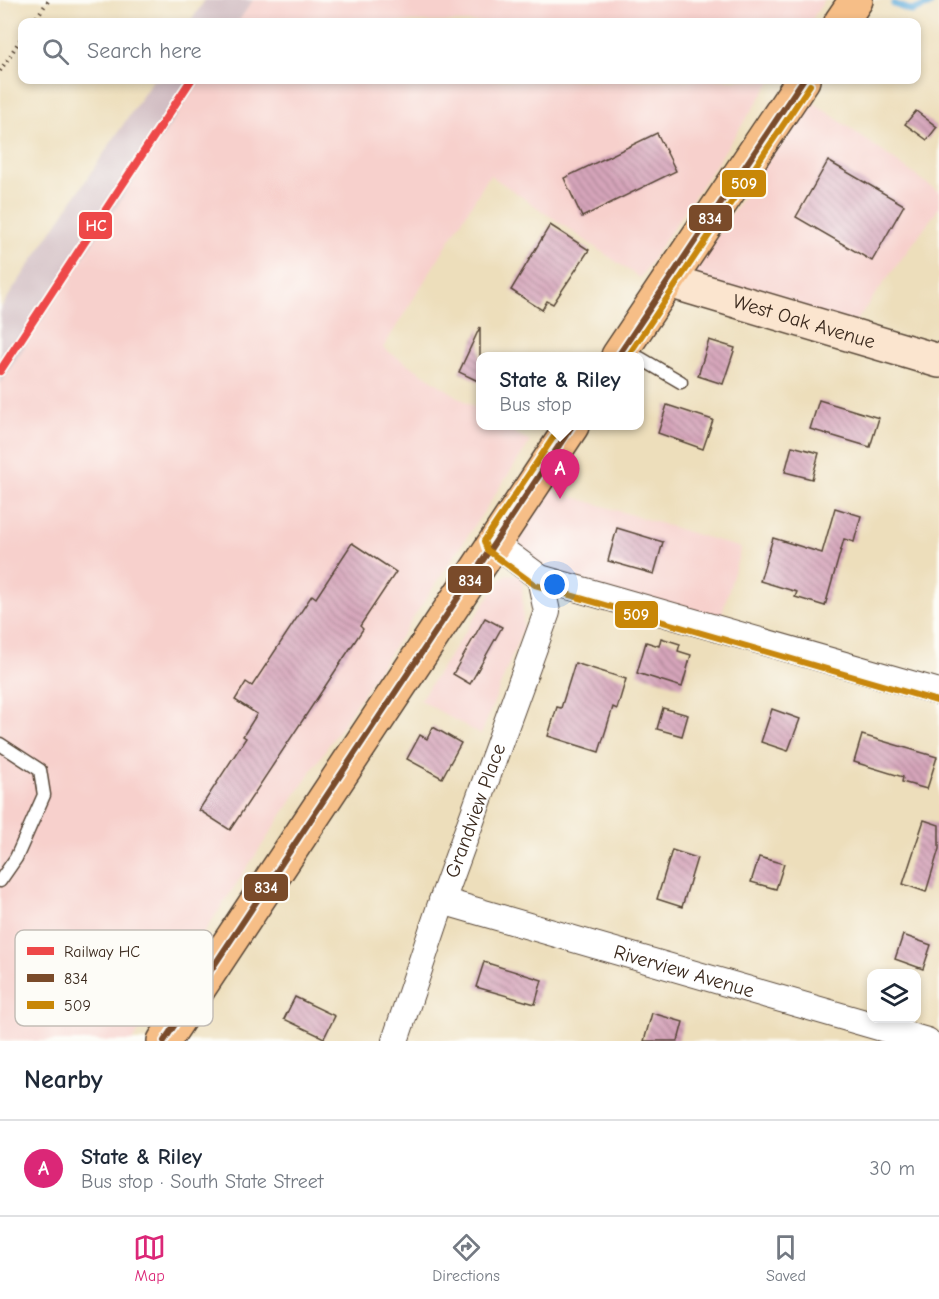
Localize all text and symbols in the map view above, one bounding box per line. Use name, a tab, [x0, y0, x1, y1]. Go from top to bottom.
search box	[18, 18, 921, 84]
icon: search	[39, 35, 72, 68]
text: Search here	[87, 38, 202, 64]
line badge: 509	[721, 169, 767, 198]
text: 509	[731, 175, 757, 193]
line badge: 834	[688, 204, 733, 232]
text: 834	[698, 210, 722, 228]
line badge: HC	[78, 211, 113, 240]
text: HC	[85, 217, 107, 235]
street label: West Oak Avenue	[730, 290, 878, 353]
popup	[476, 352, 644, 430]
text: State & Riley	[499, 367, 621, 393]
text: Bus stop	[499, 393, 572, 416]
pin: A	[540, 450, 580, 499]
line badge: 834	[447, 565, 493, 594]
your location	[540, 570, 569, 599]
text: 834	[458, 572, 482, 590]
line badge: 509	[614, 600, 659, 629]
text: 509	[623, 606, 649, 624]
street label: Grandview Place	[440, 740, 510, 881]
line badge: 834	[243, 873, 289, 902]
text: 834	[254, 879, 278, 897]
legend	[15, 930, 213, 1026]
street label: Riverview Avenue	[611, 940, 757, 1003]
text: Railway HC	[64, 943, 140, 961]
map controls	[867, 969, 921, 1023]
button: layers	[867, 969, 921, 1023]
text: 834	[64, 970, 88, 988]
text: 509	[64, 997, 91, 1015]
text: Nearby	[24, 1065, 103, 1095]
text: State & Riley	[81, 1144, 202, 1170]
text: A	[38, 1157, 49, 1180]
text: 30 m	[869, 1157, 915, 1180]
text: Bus stop · South State Street	[81, 1170, 324, 1193]
tab: Map	[133, 1231, 166, 1285]
tab: Directions	[432, 1231, 500, 1285]
tab: Saved	[766, 1231, 806, 1285]

